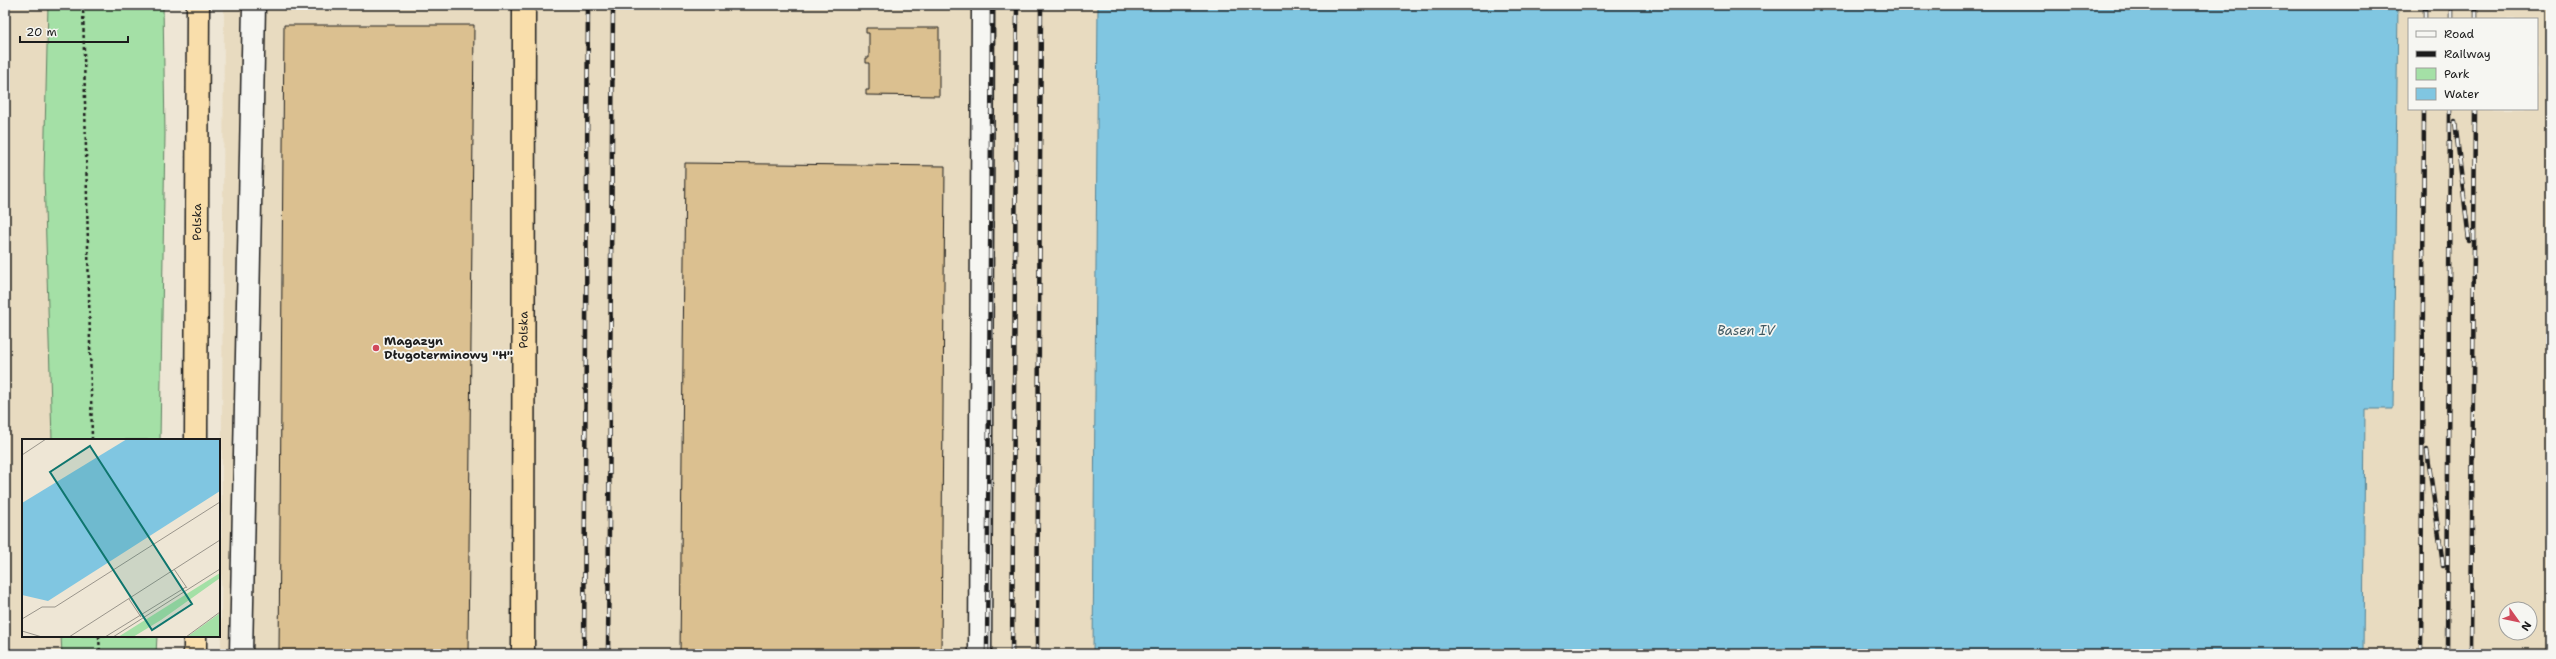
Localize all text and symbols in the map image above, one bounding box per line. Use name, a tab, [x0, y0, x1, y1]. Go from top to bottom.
scale bar	[20, 18, 128, 44]
legend	[2408, 18, 2538, 110]
text: 20 m	[26, 24, 57, 40]
text: Road	[2444, 26, 2475, 42]
text: Railway	[2444, 46, 2491, 62]
text: Park	[2444, 66, 2470, 82]
text: Water	[2444, 86, 2480, 102]
street label: Polska	[189, 203, 205, 241]
street label: Polska	[515, 311, 532, 349]
water label: Basen IV	[1717, 322, 1776, 339]
place label: Magazyn Długoterminowy "H"	[384, 333, 513, 363]
marker: Magazyn Długoterminowy "H"	[371, 343, 381, 353]
inset map	[22, 439, 220, 637]
north arrow	[2498, 601, 2538, 641]
text: N	[2517, 618, 2535, 634]

